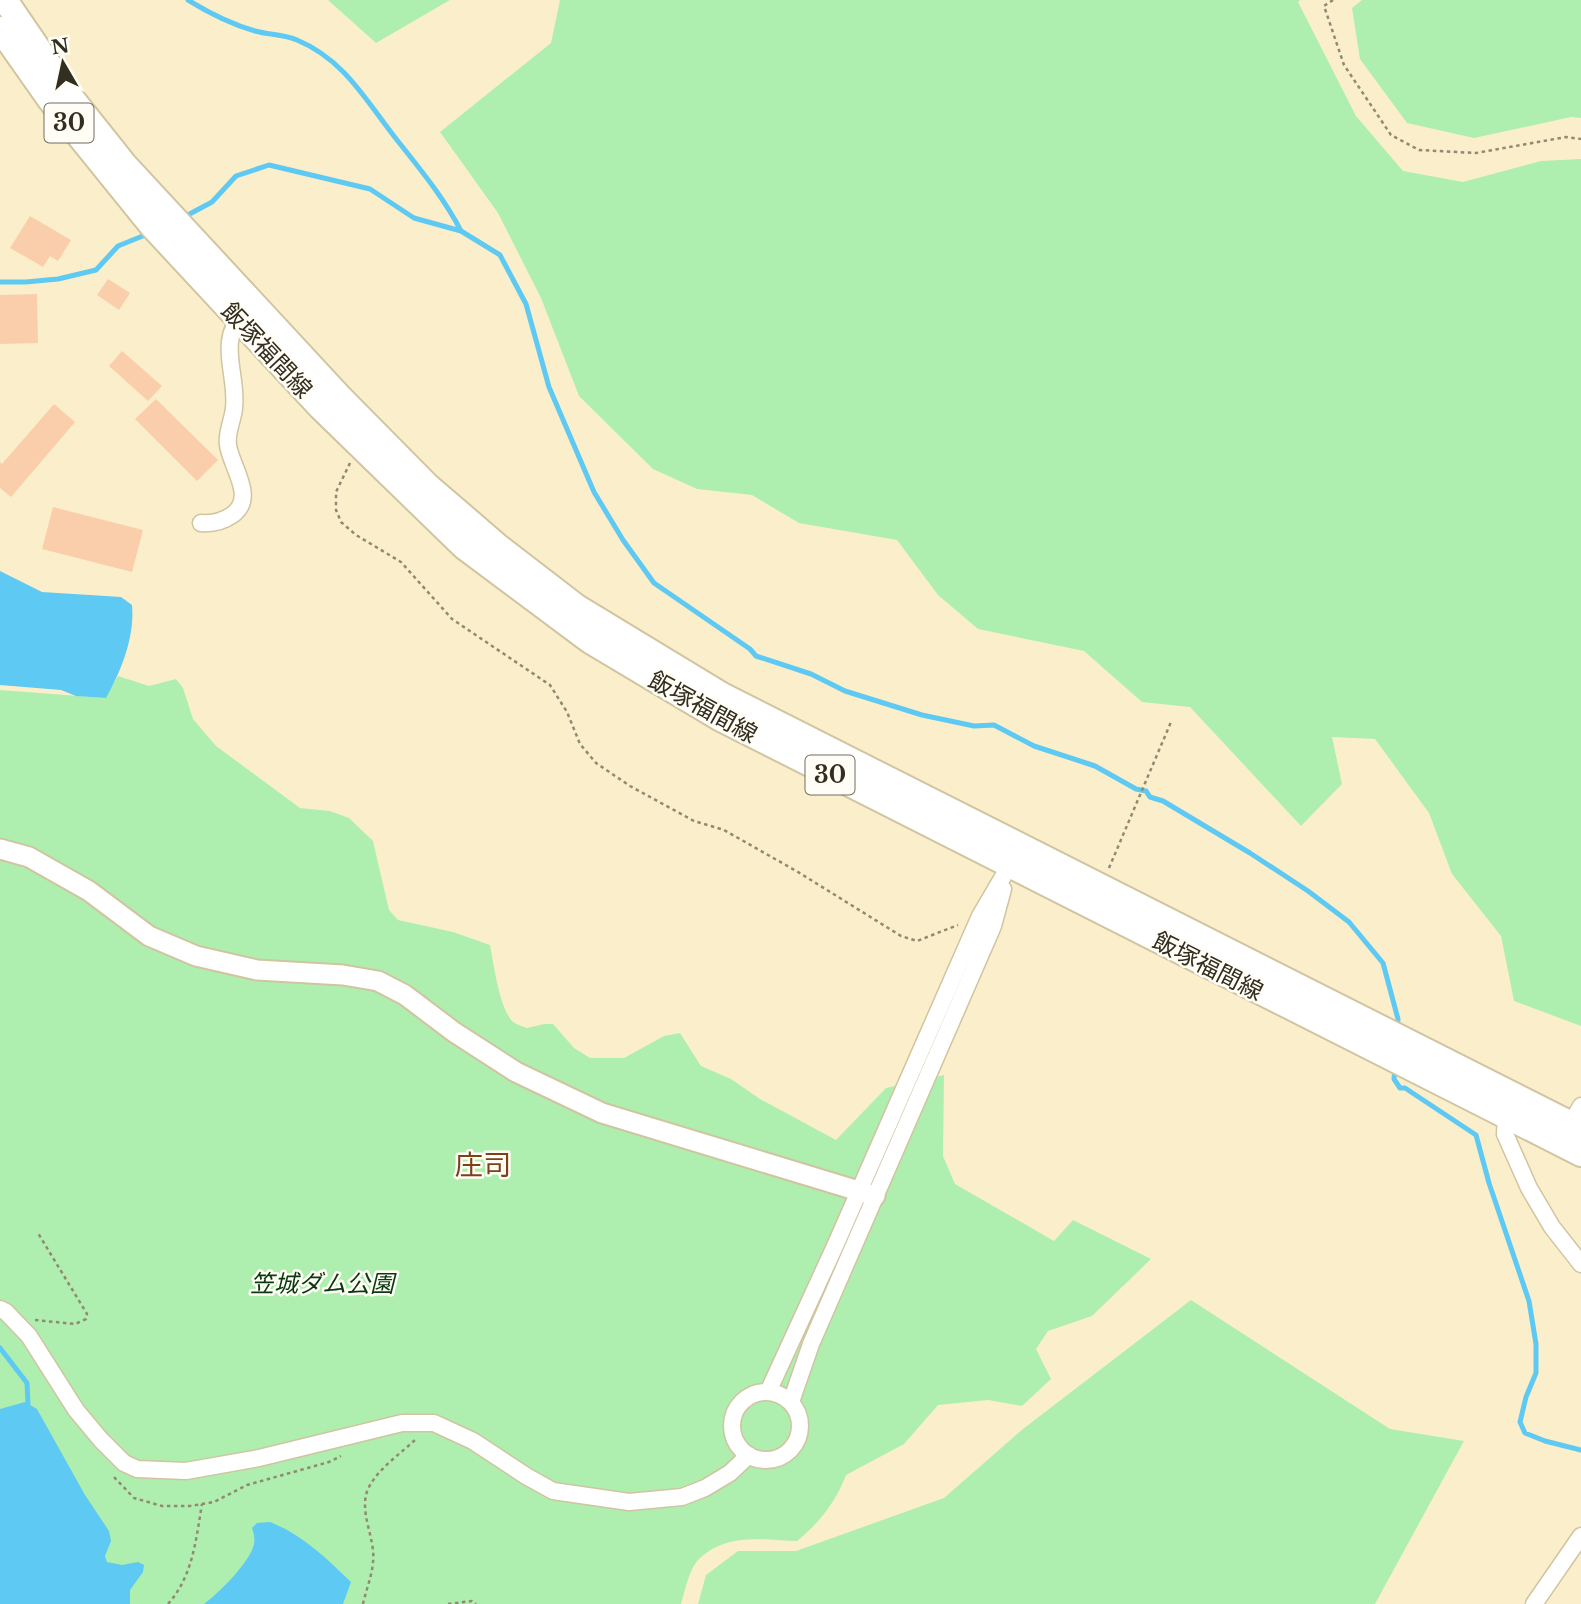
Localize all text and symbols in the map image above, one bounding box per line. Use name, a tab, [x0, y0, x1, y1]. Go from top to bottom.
north arrow	[28, 28, 98, 98]
text: N	[50, 34, 71, 59]
road number: 30	[44, 104, 94, 142]
street label: 飯塚福間線	[215, 296, 319, 404]
street label: 飯塚福間線	[643, 665, 763, 749]
road number: 30	[806, 755, 854, 794]
street label: 飯塚福間線	[1148, 926, 1268, 1006]
district label: 庄司	[455, 1148, 511, 1183]
park label: 笠城ダム公園	[250, 1269, 397, 1298]

